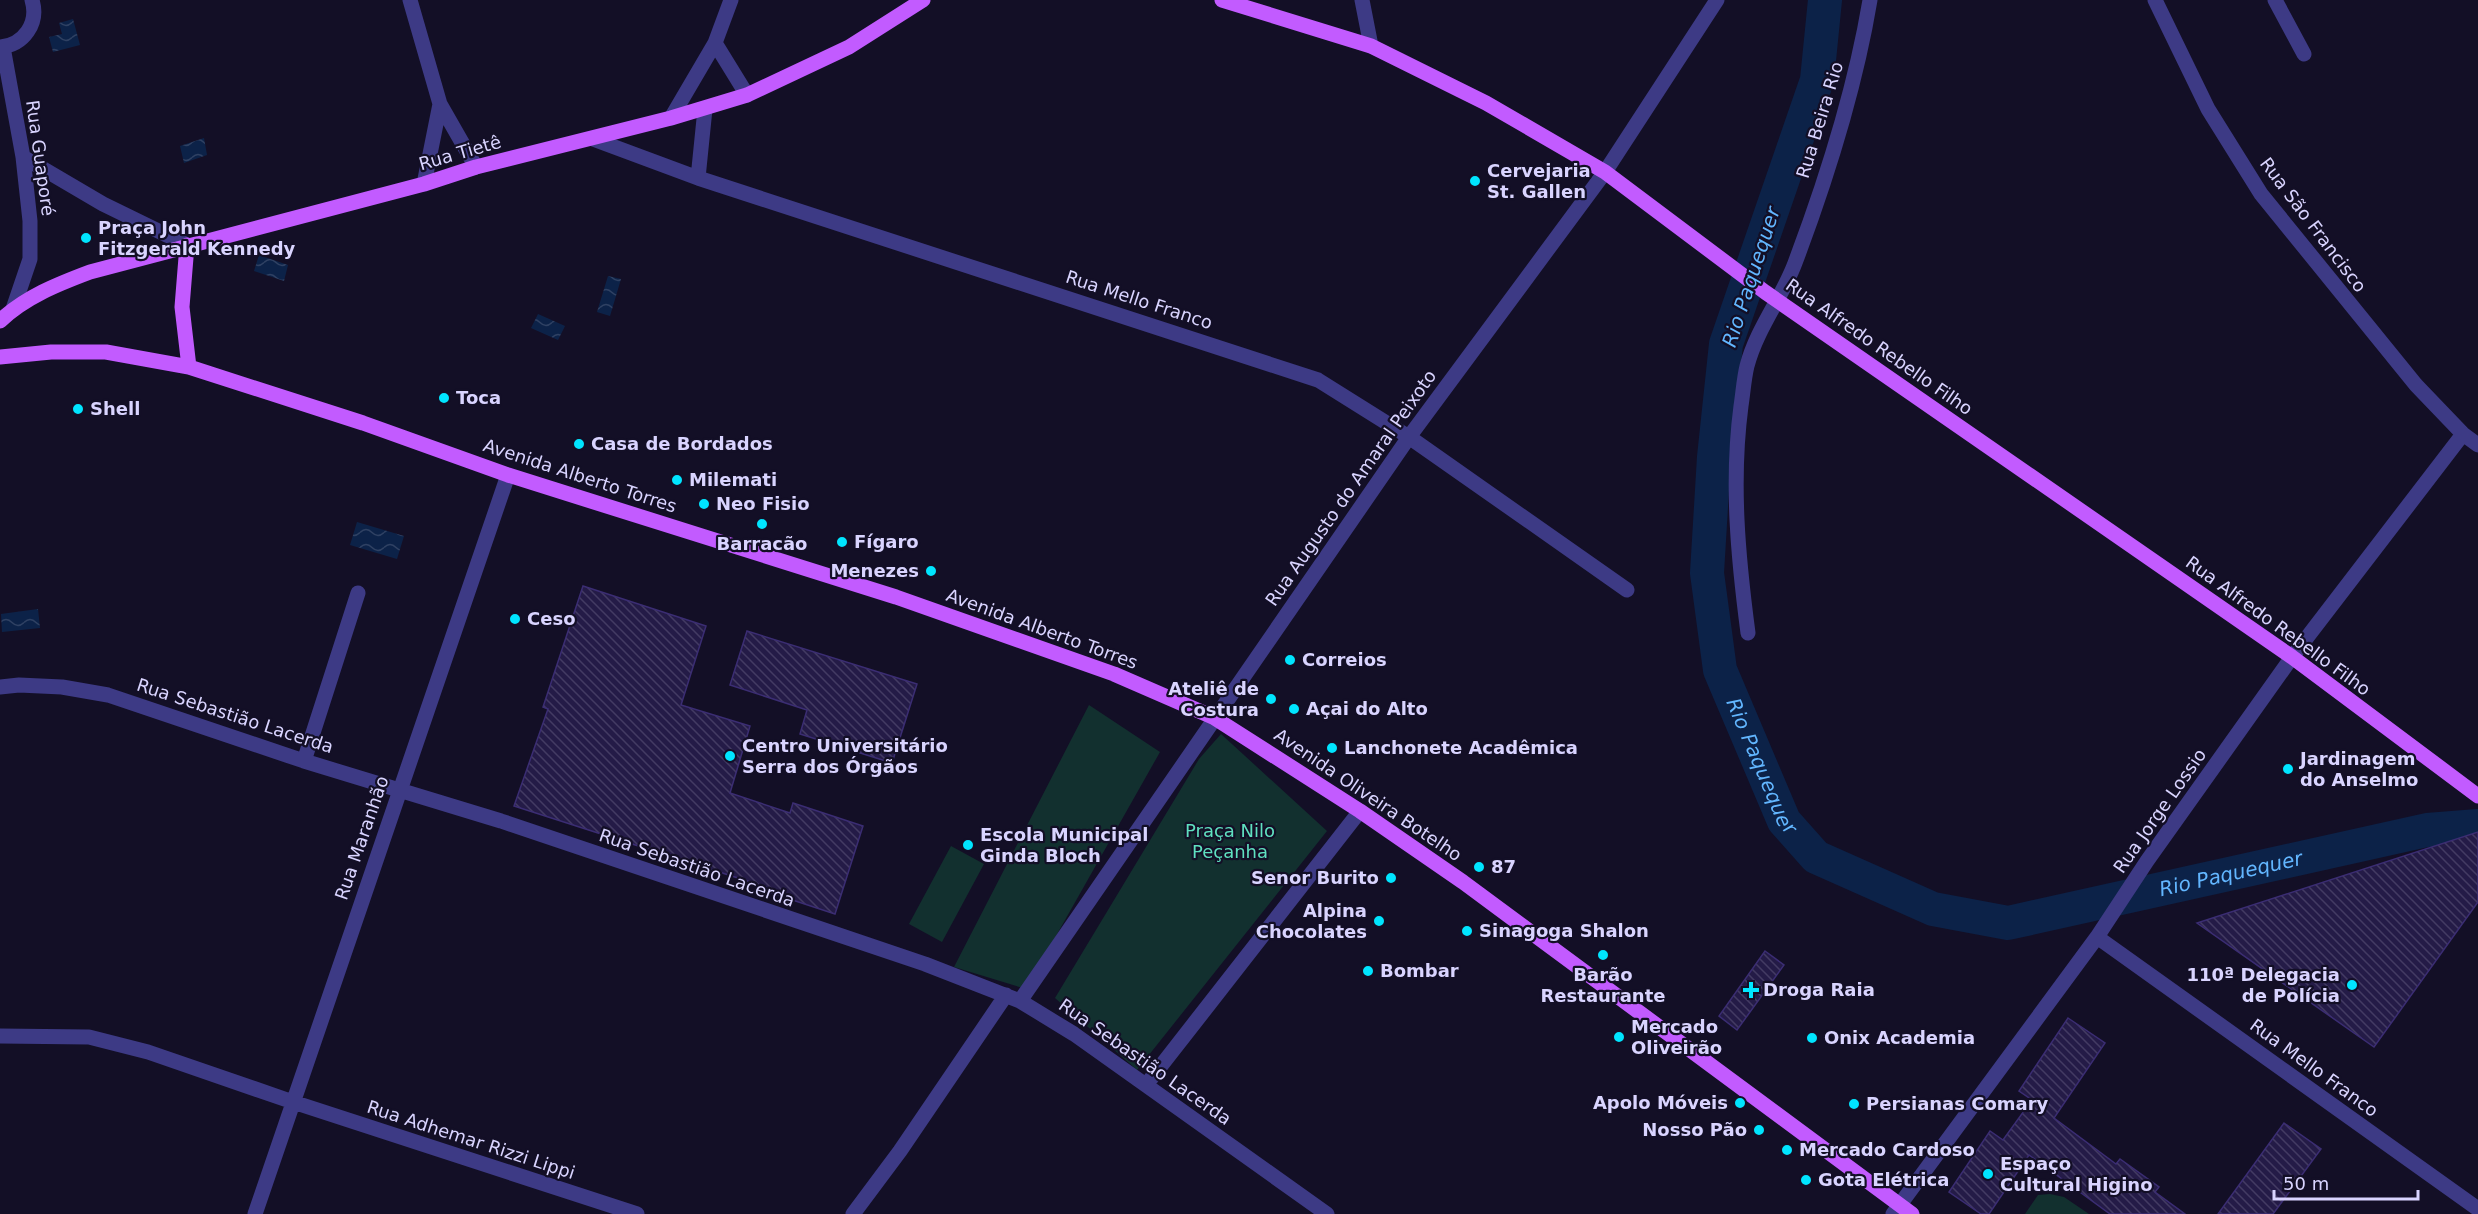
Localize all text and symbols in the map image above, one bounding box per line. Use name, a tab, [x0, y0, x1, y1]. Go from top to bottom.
street label: Rua Beira Rio	[1792, 59, 1847, 181]
street label: Rua Guaporé	[22, 99, 59, 217]
street label: Rua Tietê	[416, 131, 503, 174]
street label: Rua São Francisco	[2256, 153, 2371, 296]
place label: Cervejaria St. Gallen	[1487, 160, 1591, 202]
marker: Cervejaria St. Gallen	[1468, 174, 1482, 188]
water label: Rio Paquequer	[1717, 202, 1786, 350]
place label: Praça John Fitzgerald Kennedy	[98, 217, 296, 259]
marker: Praça John Fitzgerald Kennedy	[79, 231, 93, 245]
street label: Rua Mello Franco	[1063, 266, 1215, 333]
street label: Rua Alfredo Rebello Filho	[1782, 274, 1977, 419]
street label: Rua Augusto do Amaral Peixoto	[1261, 366, 1440, 610]
place label: Toca	[456, 387, 501, 408]
marker: Toca	[437, 391, 451, 405]
place label: Shell	[90, 398, 140, 419]
marker: Shell	[71, 402, 85, 416]
place label: Casa de Bordados	[591, 433, 773, 454]
street label: Avenida Alberto Torres	[481, 434, 679, 517]
marker: Casa de Bordados	[572, 437, 586, 451]
place label: Milemati	[689, 469, 777, 490]
marker: Milemati	[670, 473, 684, 487]
place label: Neo Fisio	[716, 493, 810, 514]
marker: Neo Fisio	[697, 497, 711, 511]
marker: Barracão	[755, 517, 769, 531]
place label: Fígaro	[854, 531, 919, 552]
place label: Barracão	[717, 533, 807, 554]
marker: Fígaro	[835, 535, 849, 549]
street label: Rua Alfredo Rebello Filho	[2182, 551, 2375, 700]
place label: Menezes	[830, 560, 919, 581]
marker: Menezes	[924, 564, 938, 578]
street label: Avenida Alberto Torres	[944, 584, 1141, 673]
place label: Ceso	[527, 608, 576, 629]
marker: Ceso	[508, 612, 522, 626]
place label: Correios	[1302, 649, 1387, 670]
marker: Correios	[1283, 653, 1297, 667]
street label: Rua Sebastião Lacerda	[134, 674, 336, 757]
place label: Ateliê de Costura	[1168, 678, 1259, 720]
marker: Ateliê de Costura	[1264, 692, 1278, 706]
water label: Rio Paquequer	[1721, 694, 1803, 841]
place label: Açai do Alto	[1306, 698, 1428, 719]
marker: Açai do Alto	[1287, 702, 1301, 716]
street label: Avenida Oliveira Botelho	[1271, 724, 1466, 865]
place label: Centro Universitário Serra dos Órgãos	[742, 735, 948, 777]
place label: Lanchonete Acadêmica	[1344, 737, 1578, 758]
marker: Lanchonete Acadêmica	[1325, 741, 1339, 755]
street label: Rua Jorge Lossio	[2109, 744, 2210, 877]
place label: Jardinagem do Anselmo	[2298, 748, 2418, 790]
marker: Centro Universitário Serra dos Órgãos	[723, 749, 737, 763]
marker: Jardinagem do Anselmo	[2281, 762, 2295, 776]
street label: Rua Maranhão	[330, 773, 393, 903]
park label: Praça Nilo Peçanha	[1185, 820, 1275, 862]
street label: Rua Sebastião Lacerda	[597, 824, 798, 911]
place label: Escola Municipal Ginda Bloch	[980, 824, 1148, 866]
marker: Escola Municipal Ginda Bloch	[961, 838, 975, 852]
water label: Rio Paquequer	[2157, 846, 2306, 901]
place label: 87	[1491, 856, 1516, 877]
marker: 87	[1472, 860, 1486, 874]
place label: Senor Burito	[1251, 867, 1379, 888]
marker: Senor Burito	[1384, 871, 1398, 885]
place label: Alpina Chocolates	[1256, 900, 1367, 942]
marker: Alpina Chocolates	[1372, 914, 1386, 928]
place label: Sinagoga Shalon	[1479, 920, 1649, 941]
marker: Sinagoga Shalon	[1460, 924, 1474, 938]
marker: Barão Restaurante	[1596, 948, 1610, 962]
place label: Bombar	[1380, 960, 1459, 981]
marker: Bombar	[1361, 964, 1375, 978]
place label: Barão Restaurante	[1541, 964, 1666, 1006]
place label: 110ª Delegacia de Polícia	[2186, 964, 2340, 1006]
marker: 110ª Delegacia de Polícia	[2345, 978, 2359, 992]
place label: Droga Raia	[1763, 979, 1875, 1000]
marker: Droga Raia	[1744, 983, 1758, 997]
street label: Rua Sebastião Lacerda	[1055, 994, 1236, 1129]
street label: Rua Mello Franco	[2246, 1014, 2382, 1121]
place label: Mercado Oliveirão	[1631, 1016, 1722, 1058]
place label: Onix Academia	[1824, 1027, 1975, 1048]
marker: Mercado Oliveirão	[1612, 1030, 1626, 1044]
marker: Onix Academia	[1805, 1031, 1819, 1045]
place label: Apolo Móveis	[1593, 1092, 1728, 1113]
place label: Persianas Comary	[1866, 1093, 2049, 1114]
street label: Rua Adhemar Rizzi Lippi	[364, 1096, 578, 1183]
marker: Apolo Móveis	[1733, 1096, 1747, 1110]
marker: Persianas Comary	[1847, 1097, 1861, 1111]
place label: Nosso Pão	[1642, 1119, 1747, 1140]
marker: Nosso Pão	[1752, 1123, 1766, 1137]
place label: Mercado Cardoso	[1799, 1139, 1975, 1160]
marker: Mercado Cardoso	[1780, 1143, 1794, 1157]
place label: Espaço Cultural Higino	[2000, 1153, 2153, 1195]
scale bar	[2274, 1163, 2418, 1201]
marker: Espaço Cultural Higino	[1981, 1167, 1995, 1181]
place label: Gota Elétrica	[1818, 1169, 1949, 1190]
marker: Gota Elétrica	[1799, 1173, 1813, 1187]
text: 50 m	[2283, 1173, 2329, 1194]

